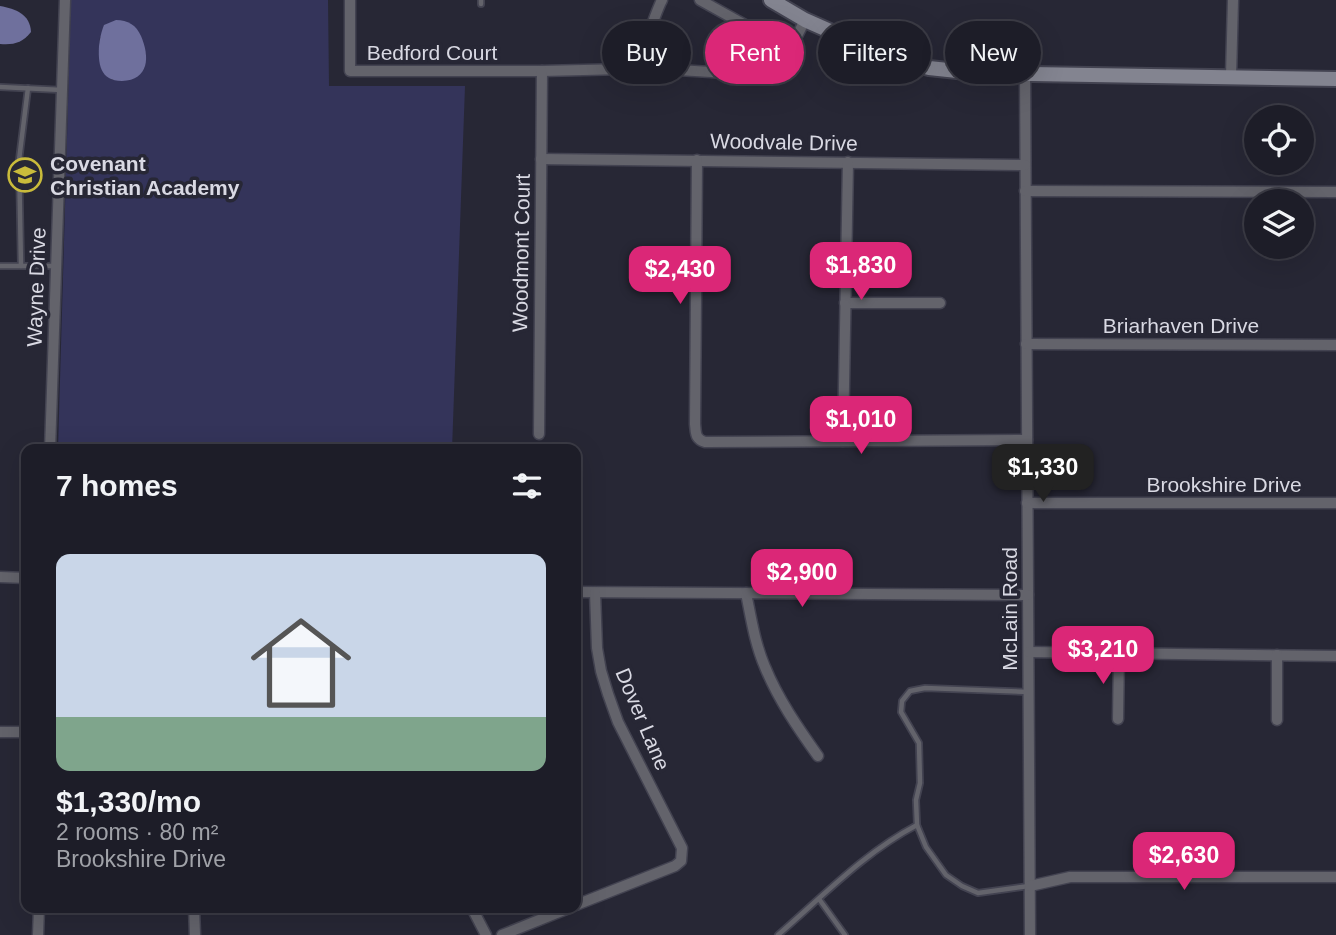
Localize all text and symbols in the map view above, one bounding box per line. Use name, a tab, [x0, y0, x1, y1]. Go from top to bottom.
chip: Buy	[602, 21, 691, 84]
chip: Rent	[705, 21, 804, 84]
chip: Filters	[818, 21, 931, 84]
chip: New	[945, 21, 1041, 84]
street label: Bedford Court	[367, 41, 498, 64]
map controls	[1244, 105, 1314, 259]
button: locate	[1244, 105, 1314, 175]
street label: Woodvale Drive	[710, 129, 858, 155]
place label: Covenant Christian Academy	[50, 152, 240, 199]
school or university icon: Covenant Christian Academy	[6, 156, 44, 194]
street label: Woodmont Court	[508, 173, 534, 332]
button: layers	[1244, 189, 1314, 259]
street label: Wayne Drive	[22, 227, 50, 347]
pin: $1,830	[804, 243, 918, 302]
pin: $2,430	[623, 246, 737, 306]
text: $1,830	[826, 252, 896, 278]
text: $2,430	[645, 256, 715, 282]
street label: Briarhaven Drive	[1103, 314, 1259, 337]
pin: $1,010	[804, 396, 918, 456]
text: $1,010	[826, 406, 896, 432]
pin: $1,330	[986, 444, 1100, 504]
text: $1,330	[1008, 454, 1078, 480]
icon: filters	[508, 467, 546, 505]
text: 7 homes	[56, 469, 178, 502]
street label: Brookshire Drive	[1146, 473, 1302, 496]
street label: McLain Road	[998, 547, 1021, 671]
pin: $2,900	[745, 550, 859, 609]
text: $2,900	[767, 559, 837, 585]
icon: home	[238, 600, 364, 726]
pin: $3,210	[1046, 626, 1160, 686]
text: $3,210	[1068, 636, 1138, 662]
street label: Dover Lane	[611, 665, 675, 773]
text: $1,330/mo	[56, 785, 201, 818]
text: 2 rooms · 80 m²	[56, 819, 218, 845]
pin: $2,630	[1127, 832, 1241, 892]
text: $2,630	[1149, 842, 1219, 868]
text: Brookshire Drive	[56, 846, 226, 872]

